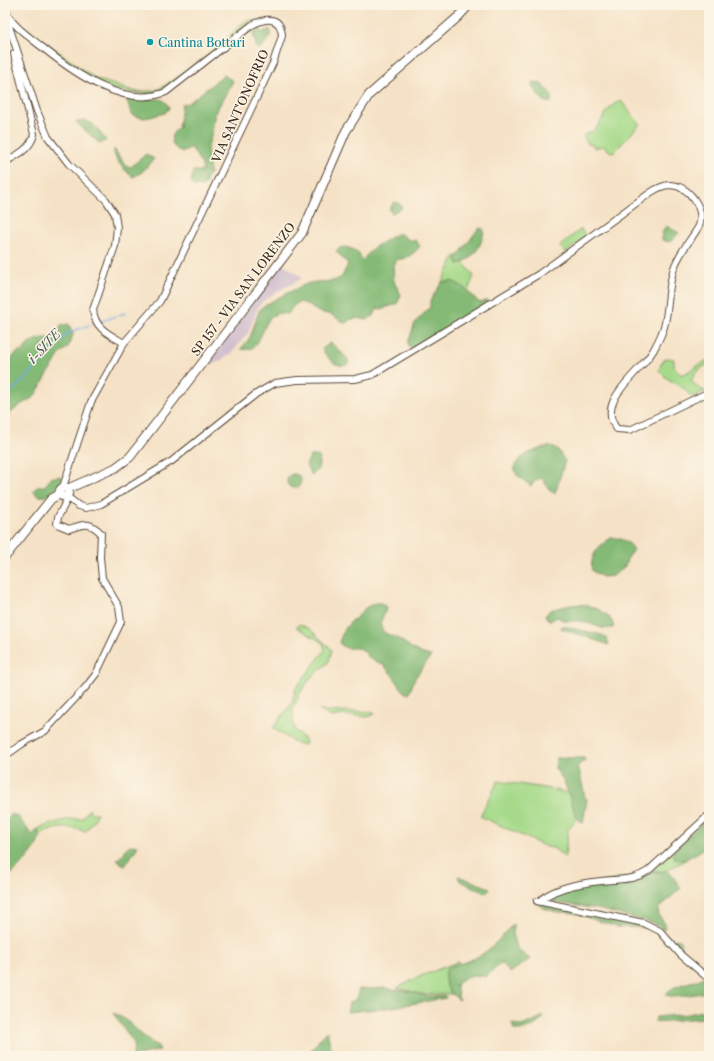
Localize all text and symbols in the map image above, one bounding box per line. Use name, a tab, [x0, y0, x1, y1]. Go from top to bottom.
place label: Cantina Bottari	[158, 35, 245, 50]
marker: Cantina Bottari	[145, 37, 155, 47]
street label: VIA SANT'ONOFRIO	[208, 47, 272, 166]
street label: SP 157 - VIA SAN LORENZO	[188, 219, 298, 359]
water label: i-SITE	[24, 325, 64, 366]

